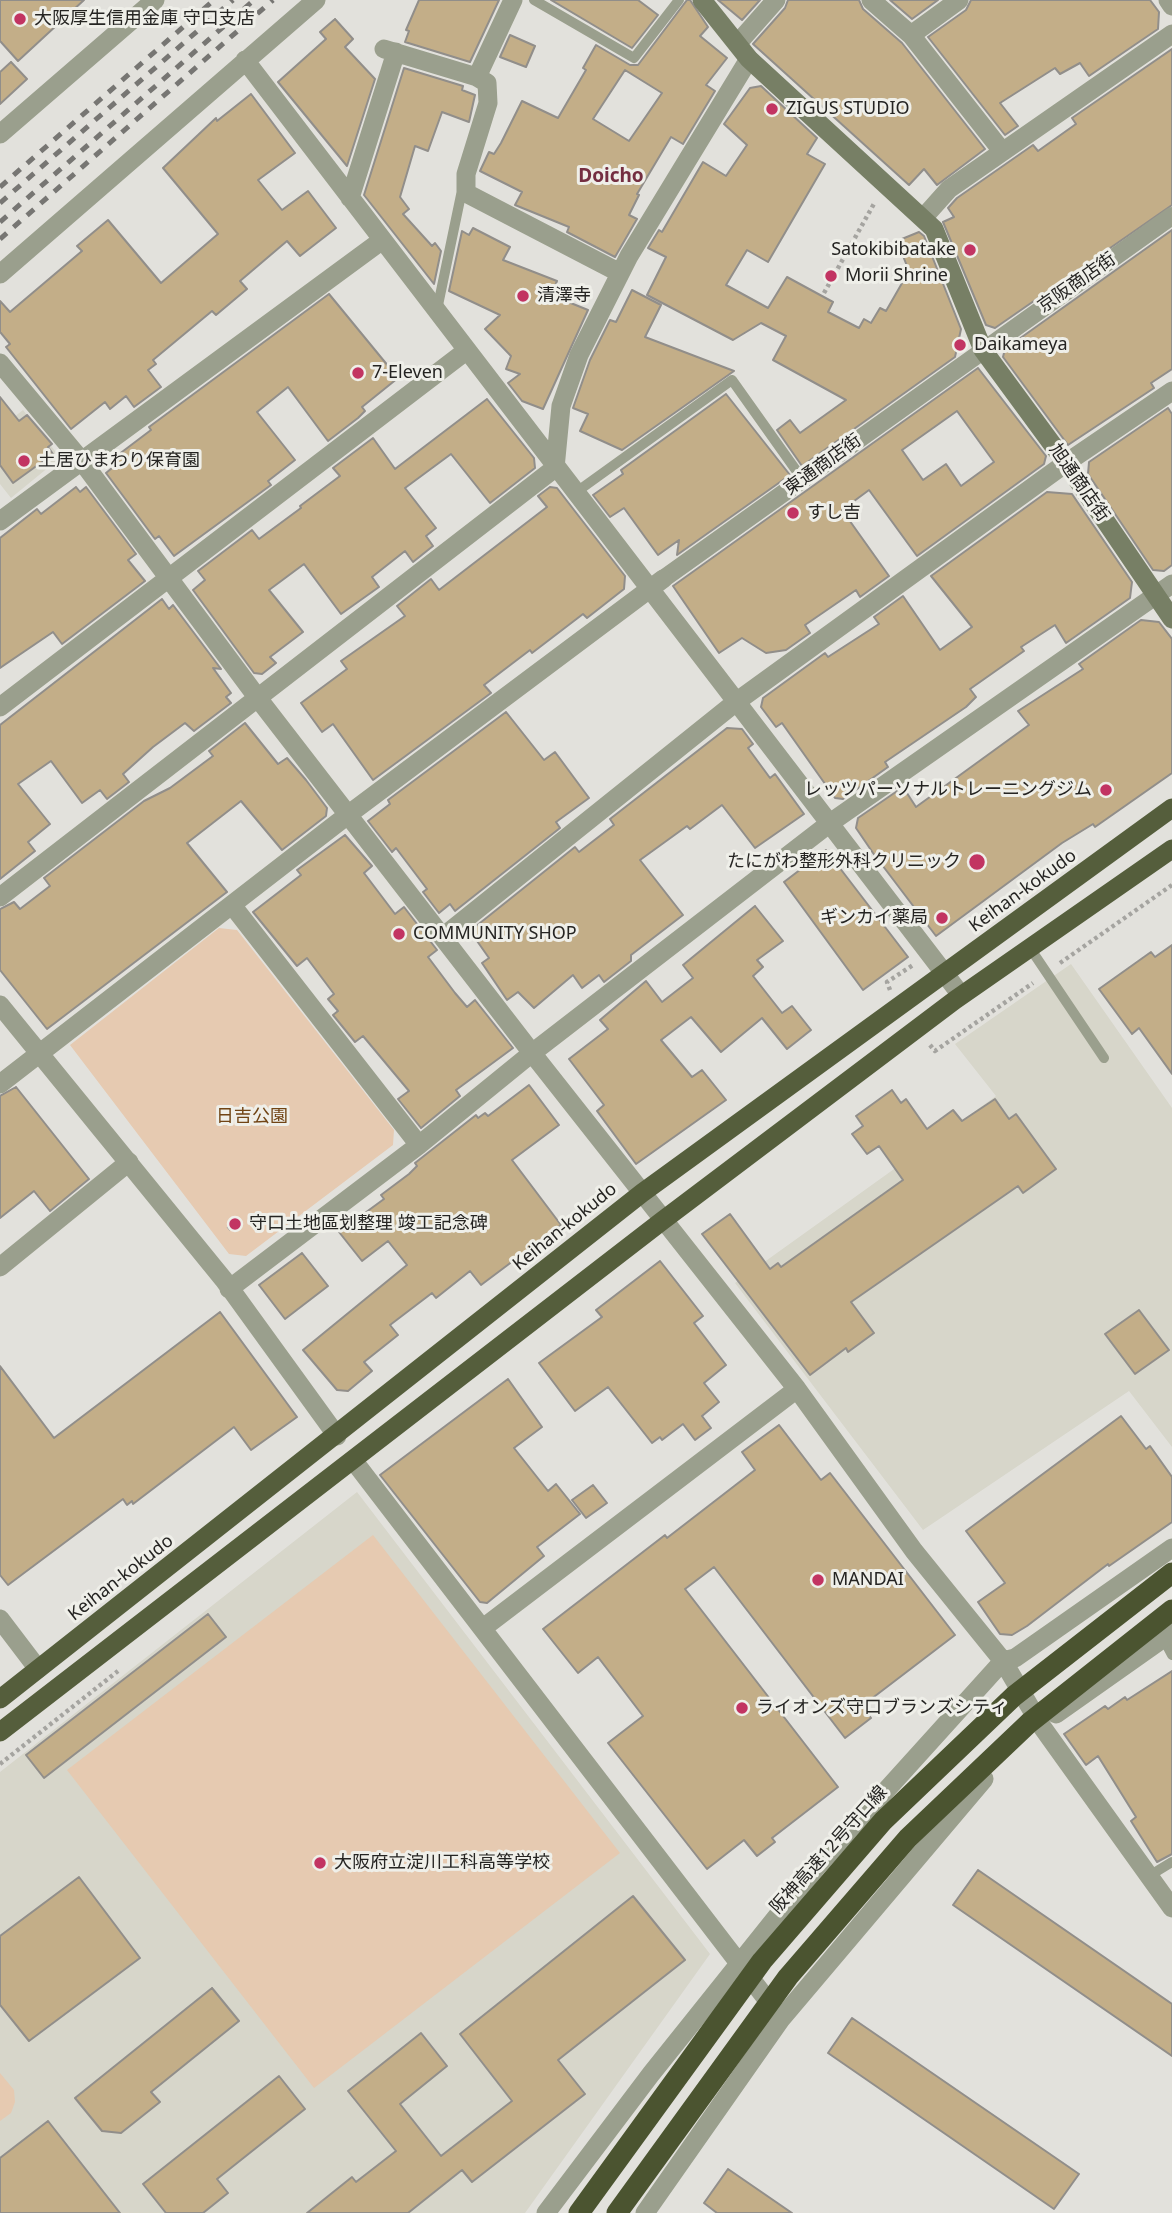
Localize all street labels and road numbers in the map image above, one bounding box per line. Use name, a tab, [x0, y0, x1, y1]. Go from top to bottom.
street label: 京阪商店街	[1034, 248, 1120, 318]
street label: 東通商店街	[780, 430, 866, 500]
street label: 旭通商店街	[1044, 440, 1114, 526]
street label: Keihan-kokudo	[965, 845, 1081, 937]
street label: Keihan-kokudo	[509, 1179, 621, 1275]
street label: Keihan-kokudo	[64, 1530, 178, 1626]
street label: 阪神高速12号守口線	[766, 1782, 892, 1918]

